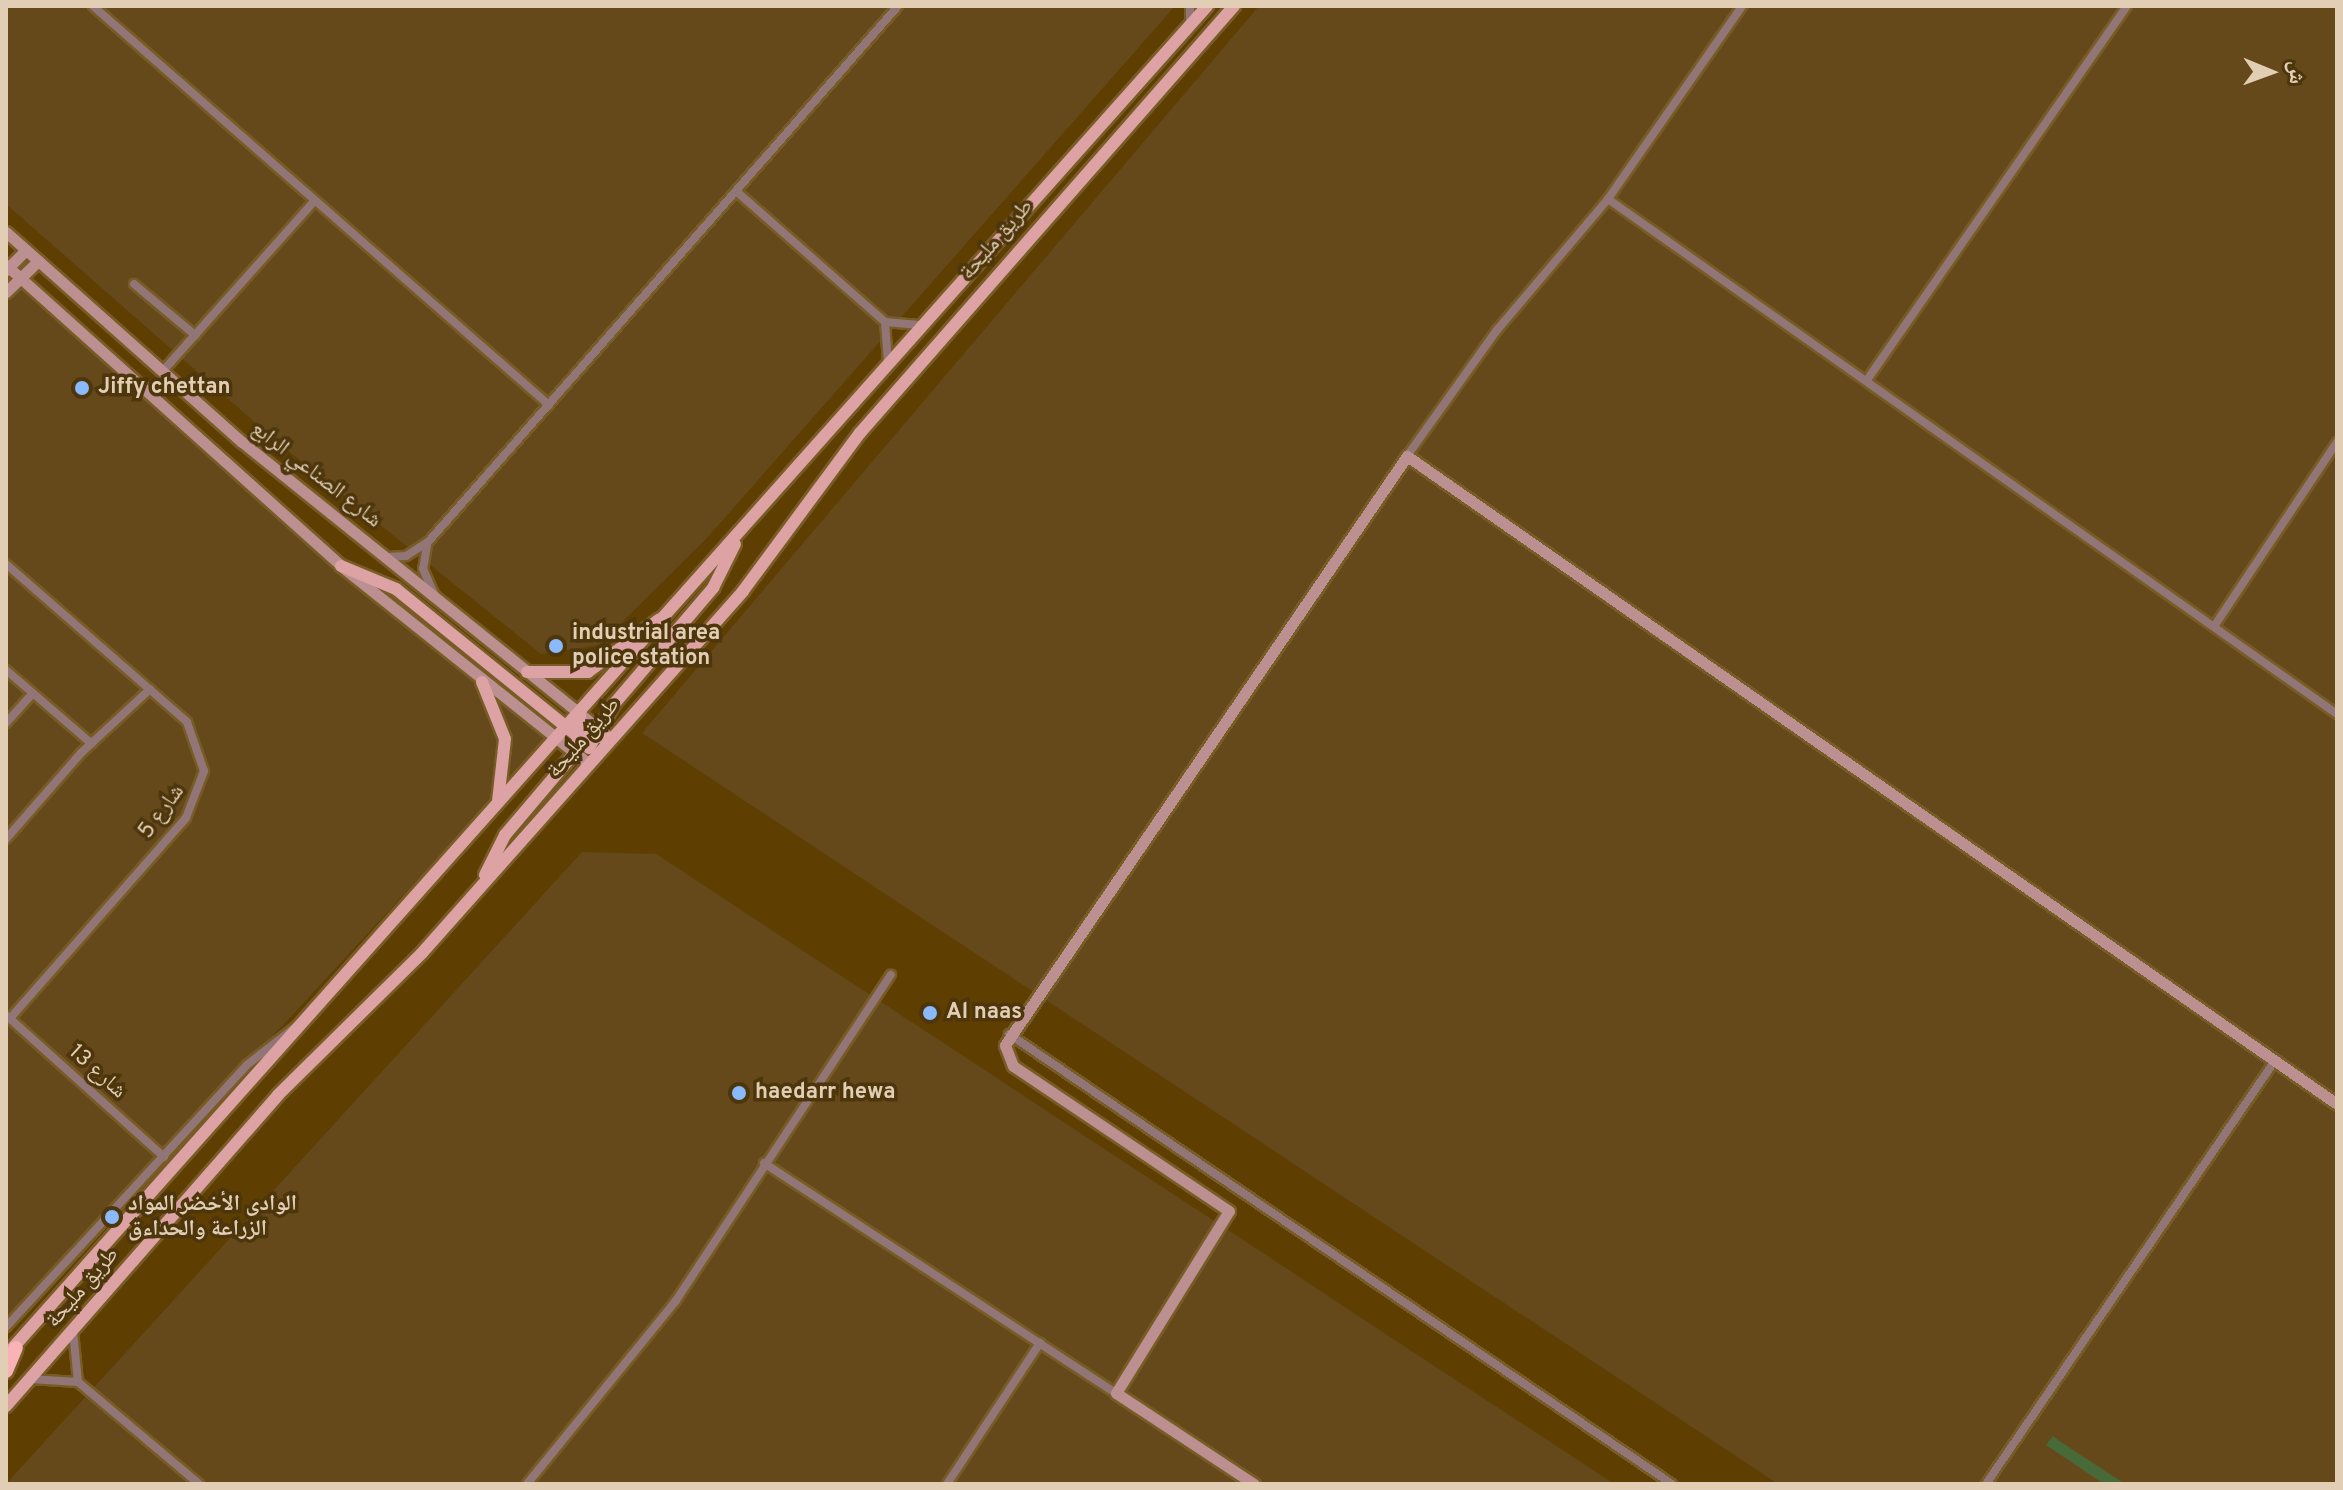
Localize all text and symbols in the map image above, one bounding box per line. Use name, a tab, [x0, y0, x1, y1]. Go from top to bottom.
north arrow	[2231, 32, 2311, 112]
text: ش	[2282, 61, 2309, 84]
street label: طريق مليحة	[955, 194, 1039, 286]
place label: Jiffy chettan	[98, 375, 231, 401]
marker: Jiffy chettan	[73, 379, 91, 397]
street label: شارع الصناعي الرابع	[246, 416, 386, 534]
place label: industrial area police station	[572, 620, 720, 672]
marker: industrial area police station	[547, 637, 565, 655]
street label: طريق مليحة	[542, 692, 626, 784]
street label: شارع 5	[133, 780, 191, 844]
place label: Al naas	[946, 1000, 1022, 1026]
marker: Al naas	[921, 1004, 939, 1022]
street label: شارع 13	[63, 1039, 131, 1105]
place label: haedarr hewa	[755, 1080, 895, 1106]
marker: haedarr hewa	[730, 1084, 748, 1102]
place label: الوادى الأخضر المواد الزراعة والحداءق	[128, 1191, 297, 1242]
marker: الوادى الأخضر المواد الزراعة والحداءق	[103, 1208, 121, 1226]
street label: طريق مليحة	[41, 1242, 125, 1334]

